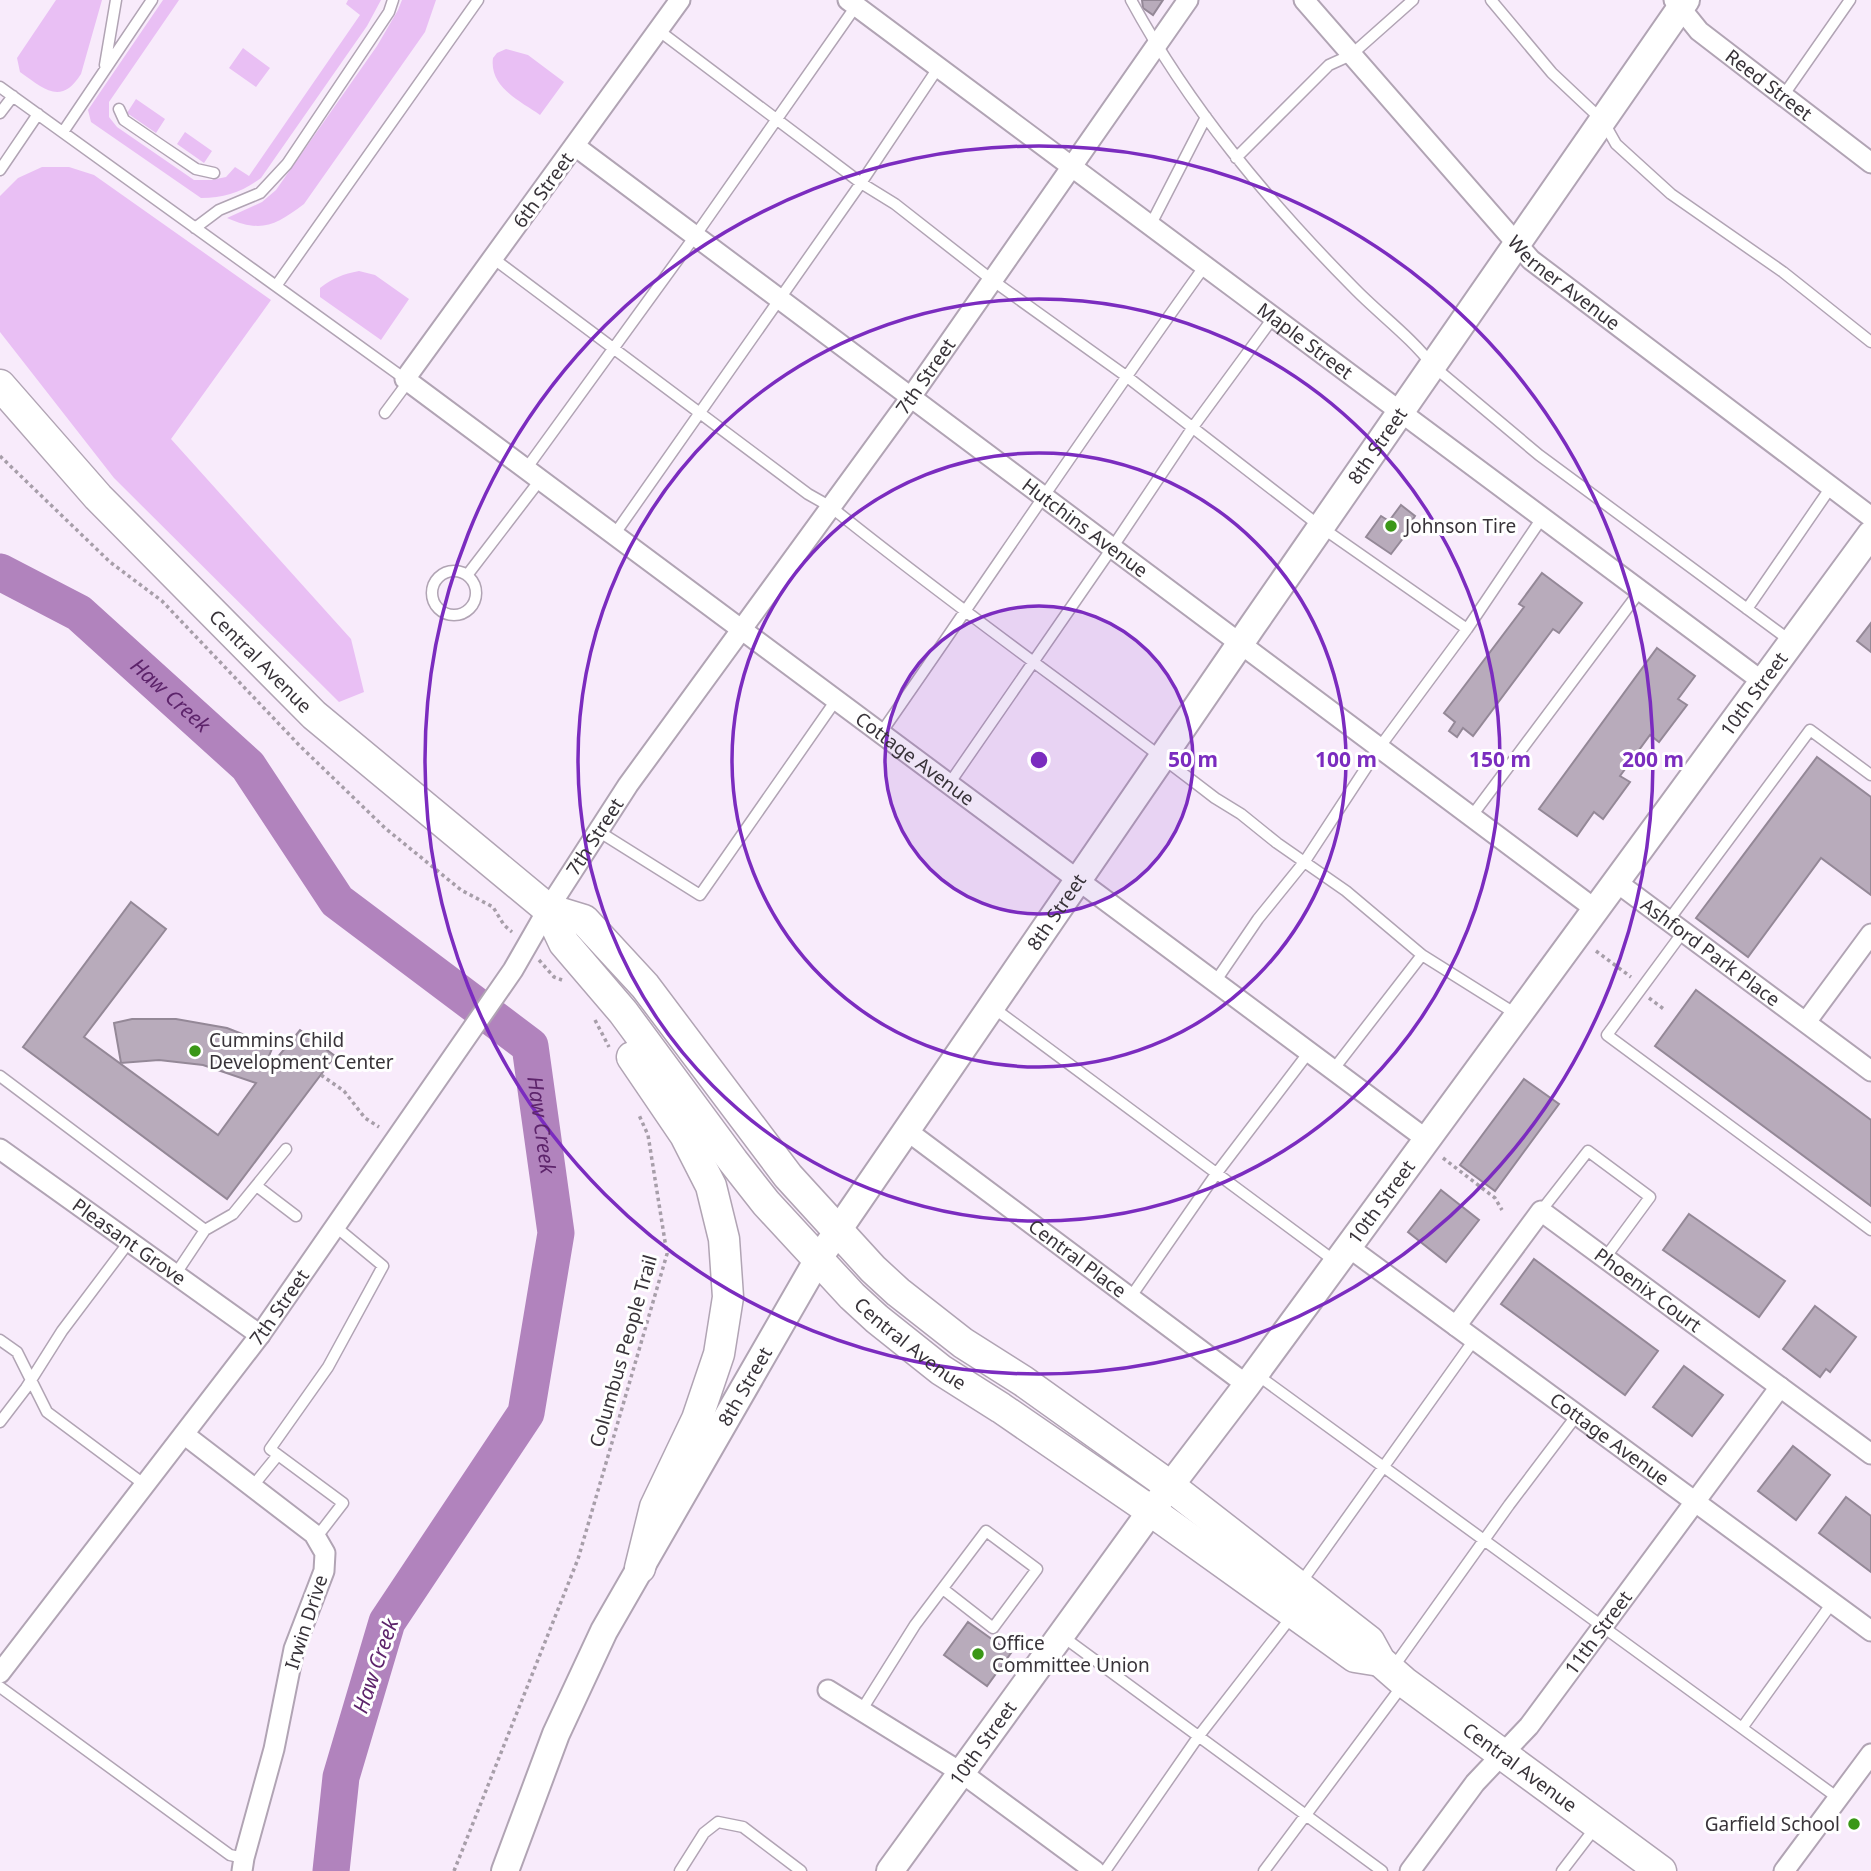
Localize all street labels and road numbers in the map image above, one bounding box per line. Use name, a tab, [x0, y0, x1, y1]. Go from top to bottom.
street label: Reed Street	[1720, 43, 1818, 126]
street label: 6th Street	[507, 147, 579, 233]
street label: Werner Avenue	[1502, 230, 1626, 336]
street label: Maple Street	[1252, 296, 1358, 385]
street label: 7th Street	[890, 333, 961, 420]
street label: 8th Street	[1342, 402, 1413, 489]
street label: Hutchins Avenue	[1017, 472, 1153, 583]
street label: Central Avenue	[204, 604, 318, 719]
street label: 10th Street	[1714, 646, 1793, 741]
street label: Cottage Avenue	[850, 706, 980, 811]
street label: 7th Street	[560, 793, 629, 880]
street label: 8th Street	[1021, 868, 1092, 955]
street label: Ashford Park Place	[1636, 892, 1785, 1012]
street label: 10th Street	[1342, 1155, 1421, 1249]
street label: Pleasant Grove	[67, 1192, 191, 1291]
street label: Central Place	[1023, 1213, 1132, 1303]
street label: Phoenix Court	[1589, 1242, 1707, 1338]
street label: Columbus People Trail	[583, 1252, 663, 1450]
street label: 7th Street	[243, 1264, 315, 1351]
street label: Central Avenue	[849, 1291, 971, 1396]
street label: 8th Street	[712, 1342, 778, 1431]
street label: Cottage Avenue	[1545, 1387, 1675, 1492]
street label: Irwin Drive	[279, 1571, 333, 1673]
street label: 11th Street	[1558, 1585, 1638, 1680]
street label: 10th Street	[943, 1696, 1022, 1791]
street label: Central Avenue	[1457, 1716, 1582, 1818]

